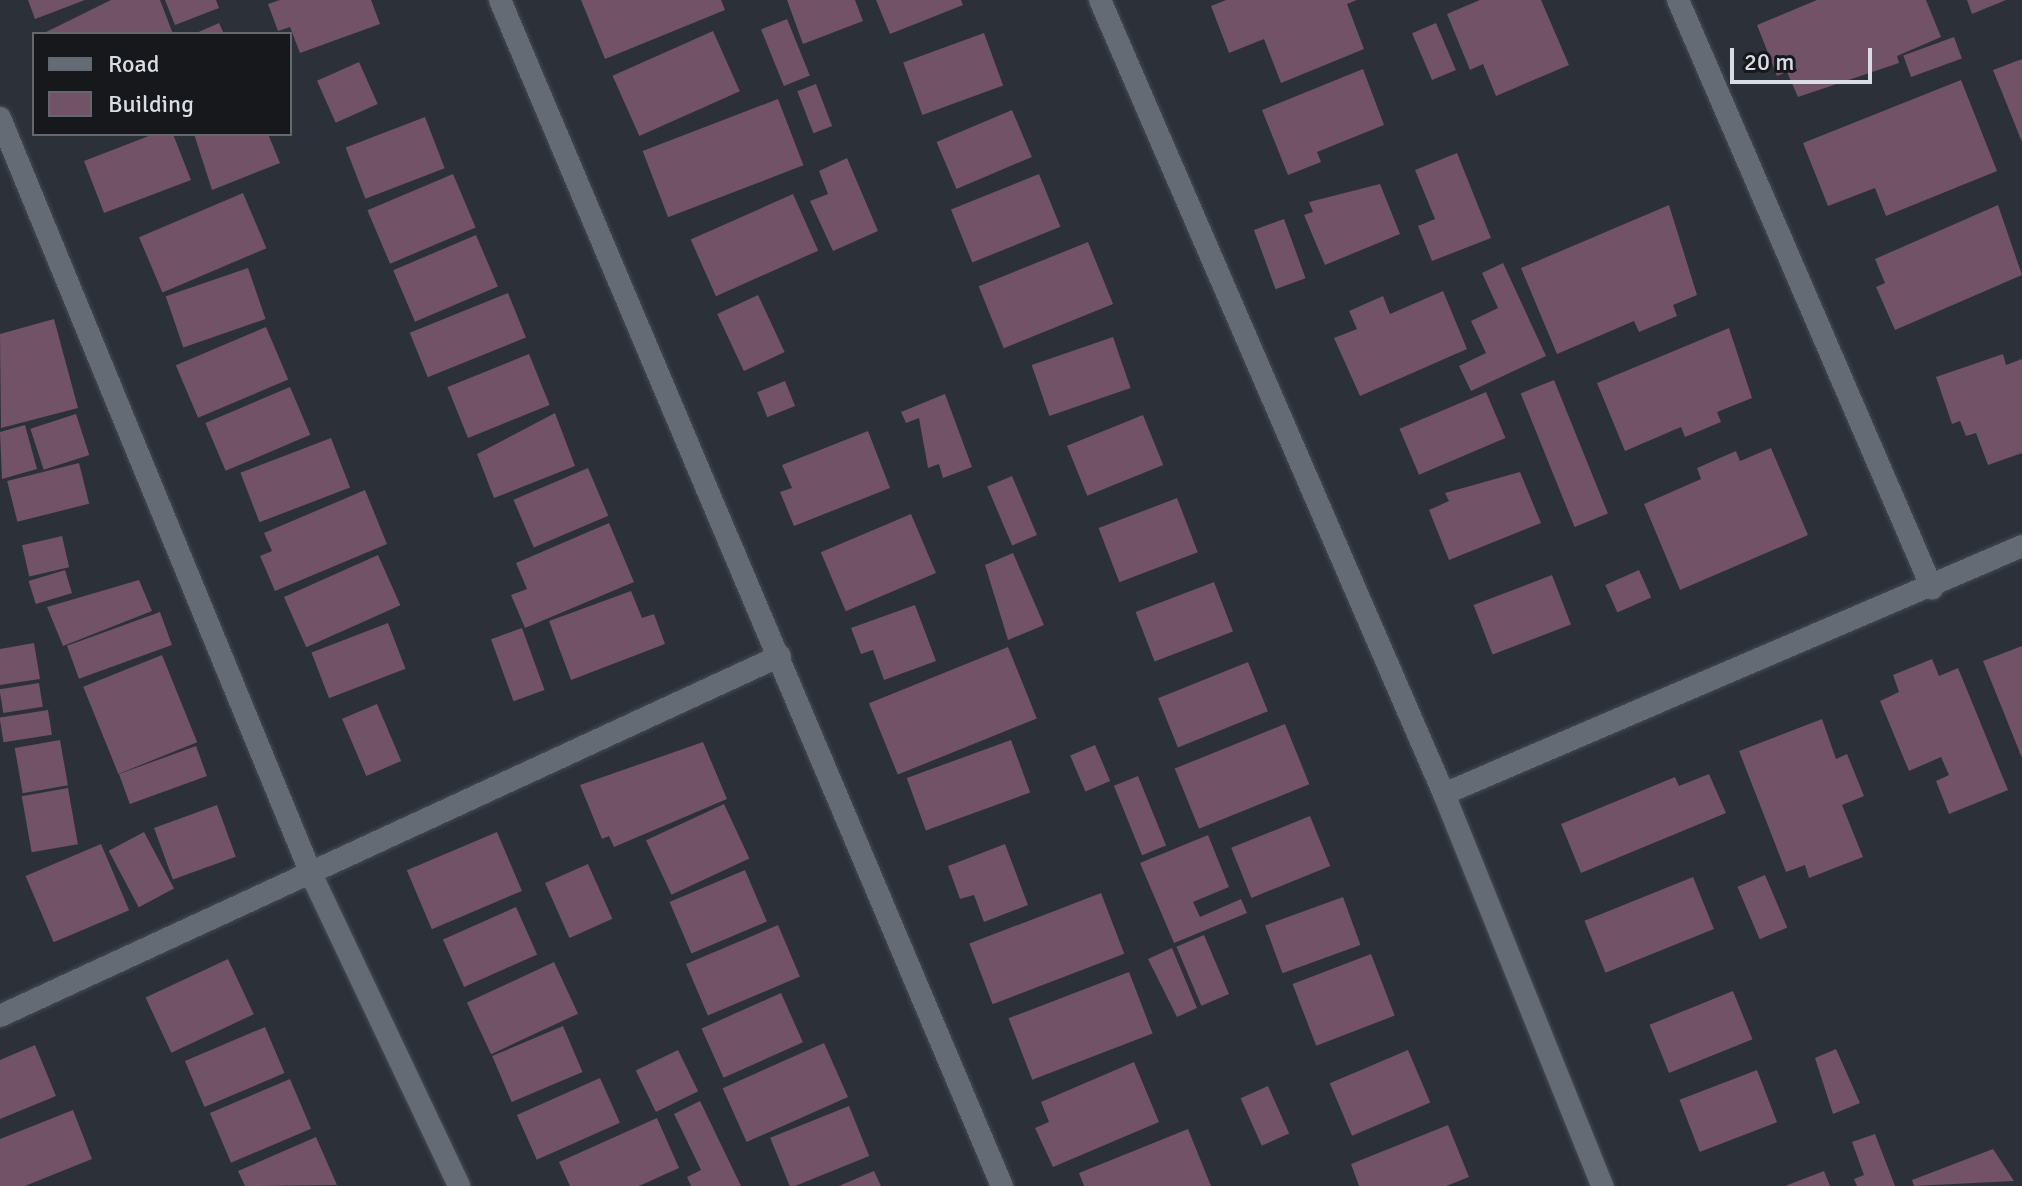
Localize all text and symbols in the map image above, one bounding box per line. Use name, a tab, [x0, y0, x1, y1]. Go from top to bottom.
legend	[32, 32, 292, 136]
scale bar	[1734, 32, 1876, 82]
text: 20 m	[1744, 47, 1794, 77]
text: Road	[108, 49, 159, 79]
text: Building	[108, 89, 194, 119]

